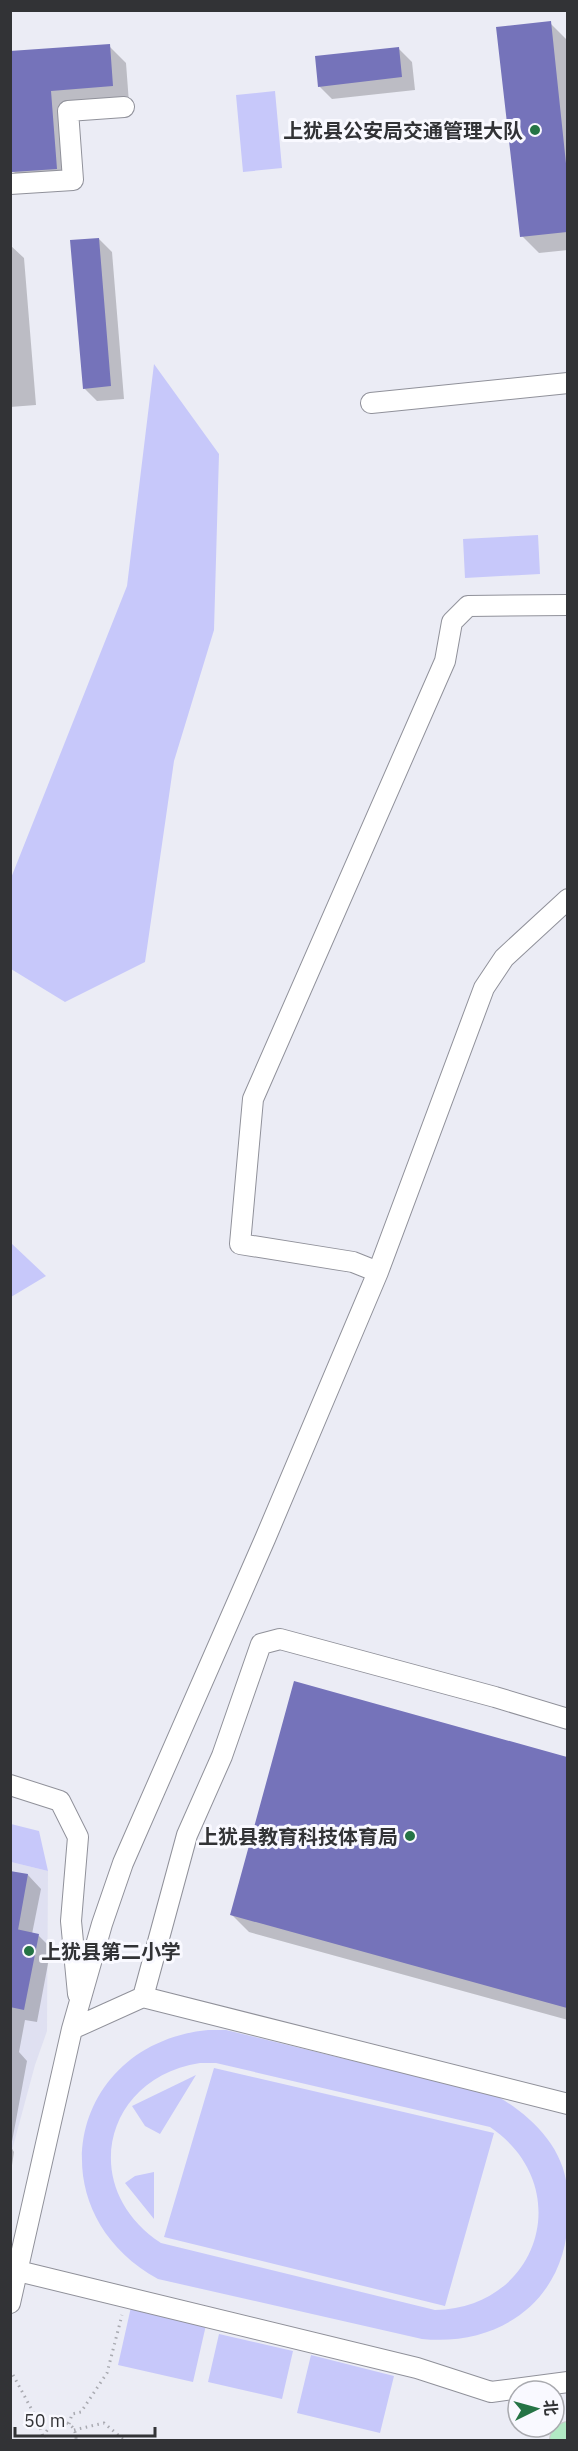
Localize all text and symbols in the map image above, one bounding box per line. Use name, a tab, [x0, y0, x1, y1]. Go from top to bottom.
place label: 上犹县公安局交通管理大队	[283, 117, 523, 144]
marker: 上犹县公安局交通管理大队	[528, 123, 542, 137]
place label: 上犹县教育科技体育局	[198, 1823, 398, 1850]
marker: 上犹县教育科技体育局	[403, 1829, 417, 1843]
place label: 上犹县第二小学	[41, 1938, 181, 1965]
marker: 上犹县第二小学	[22, 1944, 36, 1958]
north arrow	[506, 2379, 566, 2439]
text: 北	[540, 2399, 562, 2417]
scale bar	[15, 2400, 154, 2438]
text: 50 m	[24, 2409, 66, 2432]

